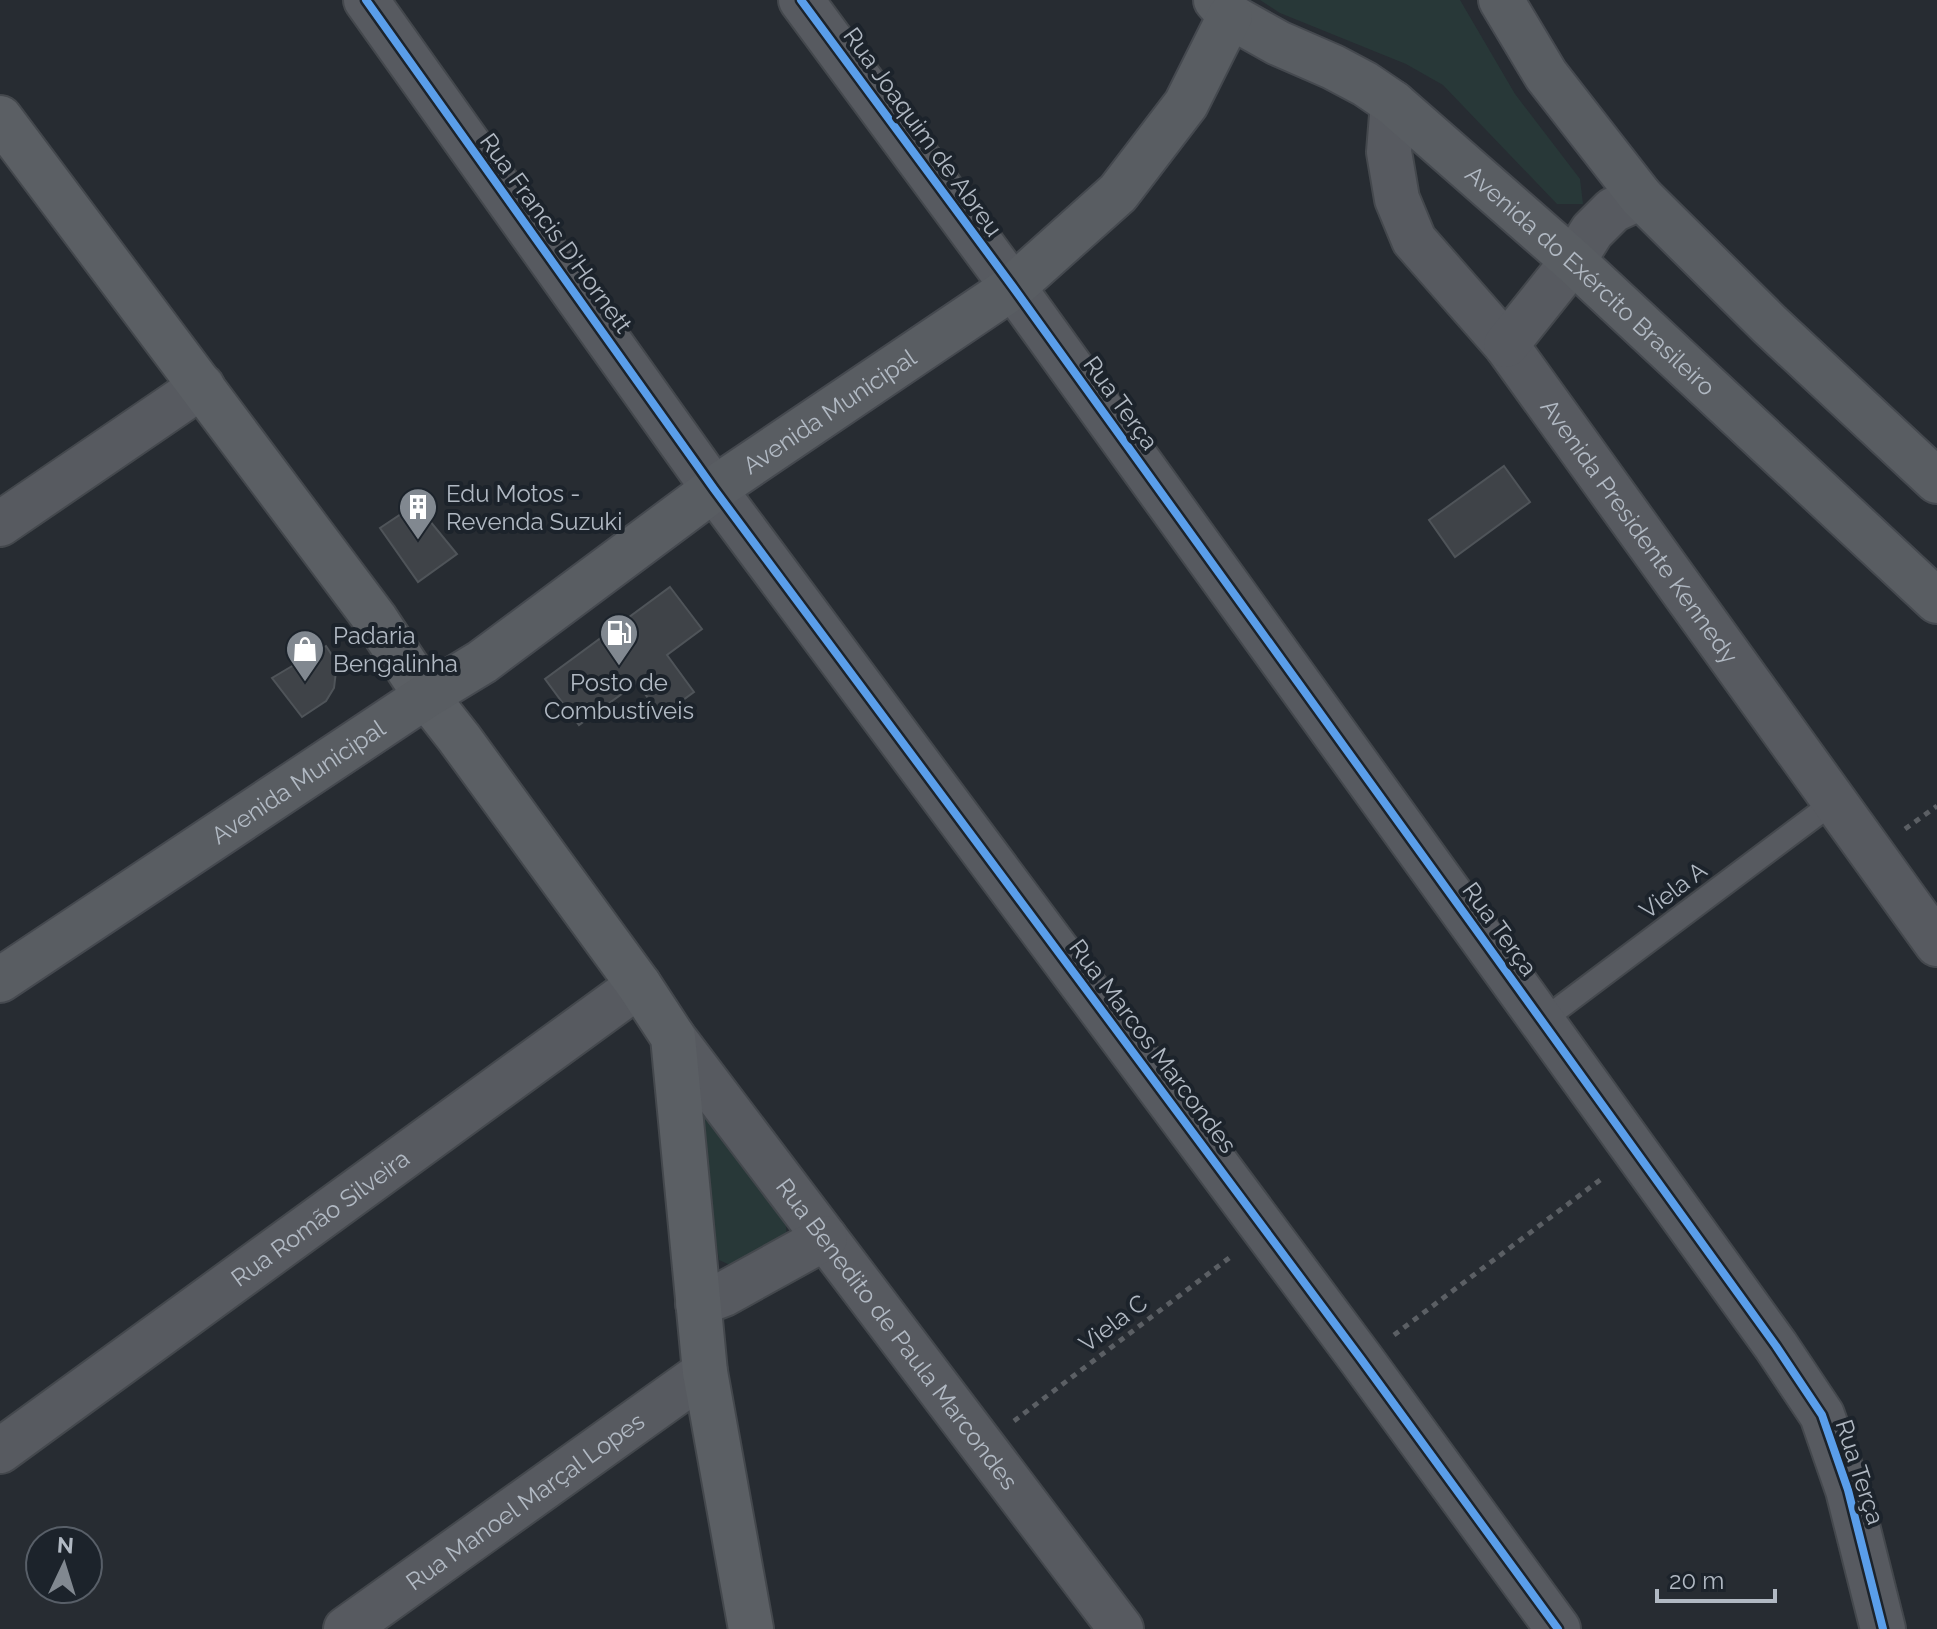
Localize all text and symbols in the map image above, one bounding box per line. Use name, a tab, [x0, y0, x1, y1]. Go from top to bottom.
street label: Rua Joaquim de Abreu	[837, 22, 1009, 242]
street label: Rua Francis D'Hornett	[474, 127, 638, 339]
street label: Avenida do Exército Brasileiro	[1460, 159, 1722, 401]
street label: Avenida Municipal	[737, 342, 922, 480]
street label: Rua Terça	[1077, 351, 1165, 455]
street label: Avenida Presidente Kennedy	[1535, 393, 1745, 669]
place label: Edu Motos - Revenda Suzuki	[446, 479, 622, 536]
building icon: Edu Motos - Revenda Suzuki	[397, 486, 439, 541]
fuel station icon: Posto de Combustíveis	[598, 612, 640, 667]
place label: Padaria Bengalinha	[333, 621, 458, 678]
shop icon: Padaria Bengalinha	[284, 628, 326, 683]
place label: Posto de Combustíveis	[544, 668, 694, 725]
street label: Avenida Municipal	[205, 713, 391, 850]
street label: Viela A	[1634, 855, 1712, 925]
street label: Rua Terça	[1456, 877, 1544, 981]
street label: Rua Marcos Marcondes	[1063, 933, 1243, 1159]
street label: Rua Romão Silveira	[225, 1143, 415, 1292]
street label: Rua Benedito de Paula Marcondes	[770, 1172, 1025, 1495]
street label: Viela C	[1073, 1288, 1153, 1358]
street label: Rua Manoel Marçal Lopes	[400, 1406, 650, 1596]
street label: Rua Terça	[1829, 1416, 1891, 1528]
north arrow	[24, 1525, 104, 1605]
text: N	[56, 1531, 75, 1559]
scale bar	[1657, 1553, 1775, 1603]
text: 20 m	[1669, 1566, 1724, 1595]

